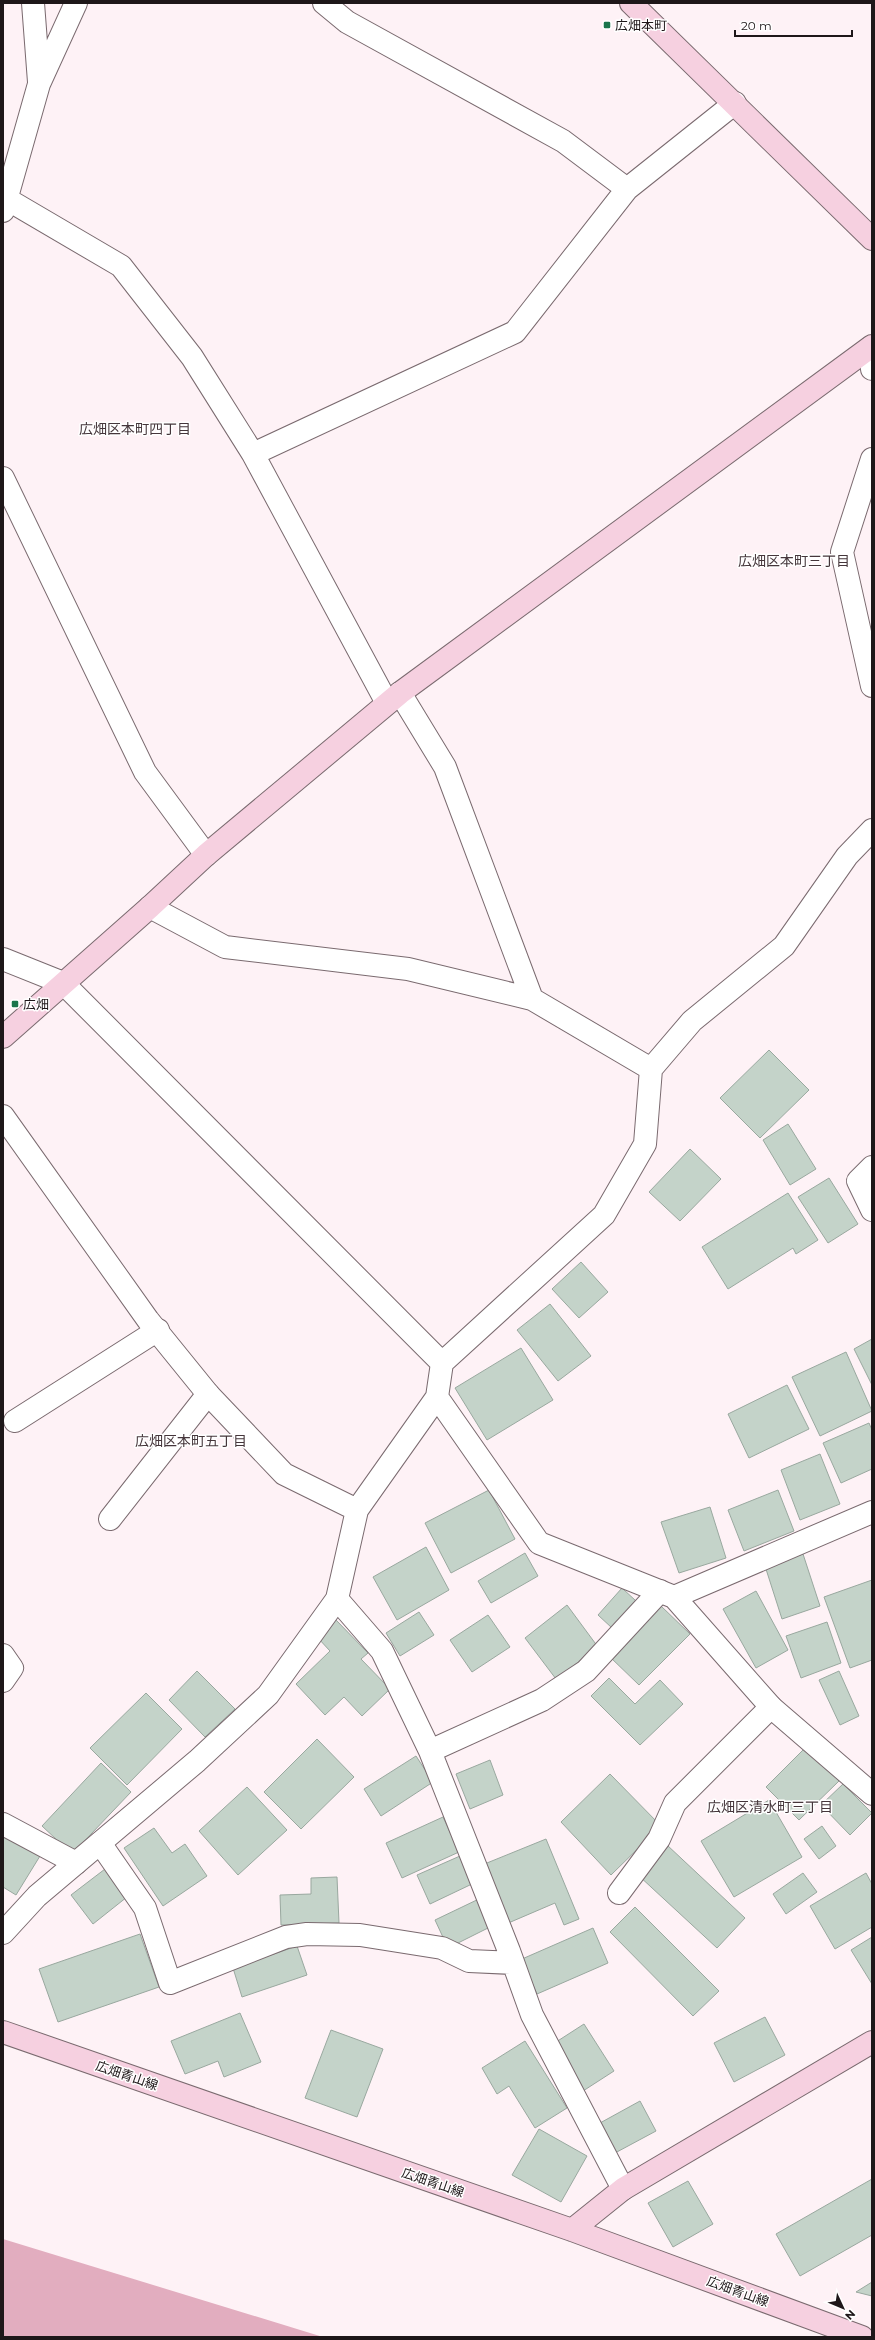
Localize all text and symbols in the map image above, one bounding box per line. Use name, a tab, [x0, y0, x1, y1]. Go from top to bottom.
scale bar	[735, 12, 852, 38]
place label: 広畑本町	[615, 17, 667, 33]
text: 20 m	[741, 18, 772, 33]
marker: 広畑本町	[602, 20, 612, 30]
district label: 広畑区本町四丁目	[79, 420, 191, 438]
district label: 広畑区本町三丁目	[738, 552, 850, 570]
place label: 広畑	[23, 996, 49, 1012]
marker: 広畑	[10, 999, 20, 1009]
district label: 広畑区本町五丁目	[135, 1432, 247, 1450]
district label: 広畑区清水町三丁目	[707, 1798, 833, 1816]
street label: 広畑青山線	[94, 2057, 160, 2093]
street label: 広畑青山線	[400, 2164, 466, 2200]
street label: 広畑青山線	[705, 2272, 771, 2310]
north arrow	[823, 2288, 863, 2328]
text: N	[842, 2307, 858, 2323]

